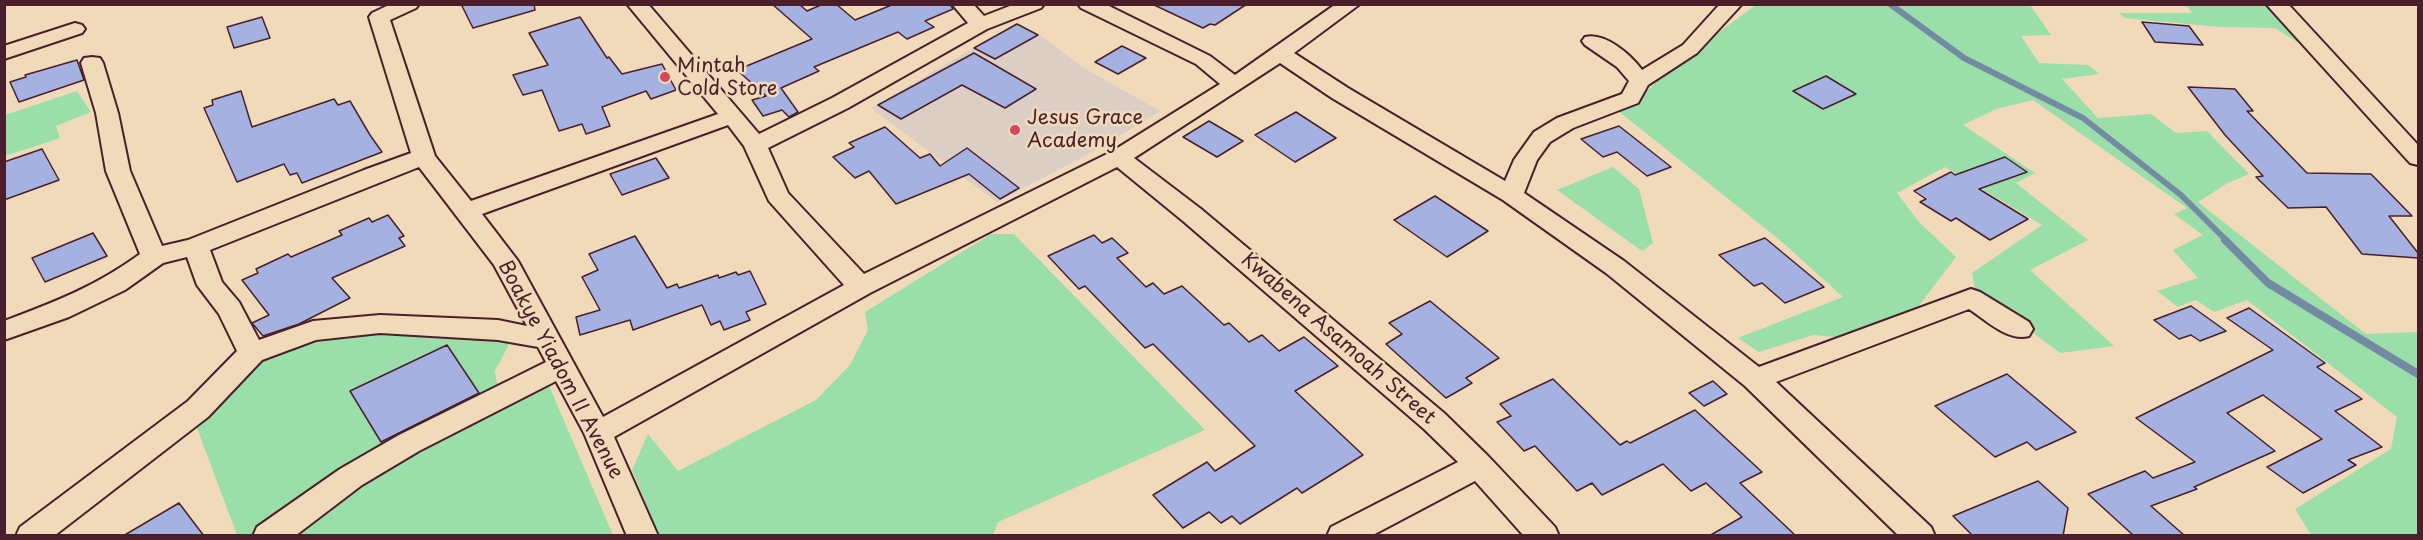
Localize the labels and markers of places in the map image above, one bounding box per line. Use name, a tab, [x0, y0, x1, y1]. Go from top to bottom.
place label: Mintah Cold Store	[677, 54, 777, 101]
marker: Mintah Cold Store	[658, 70, 672, 84]
place label: Jesus Grace Academy	[1027, 106, 1143, 153]
marker: Jesus Grace Academy	[1008, 123, 1022, 137]

